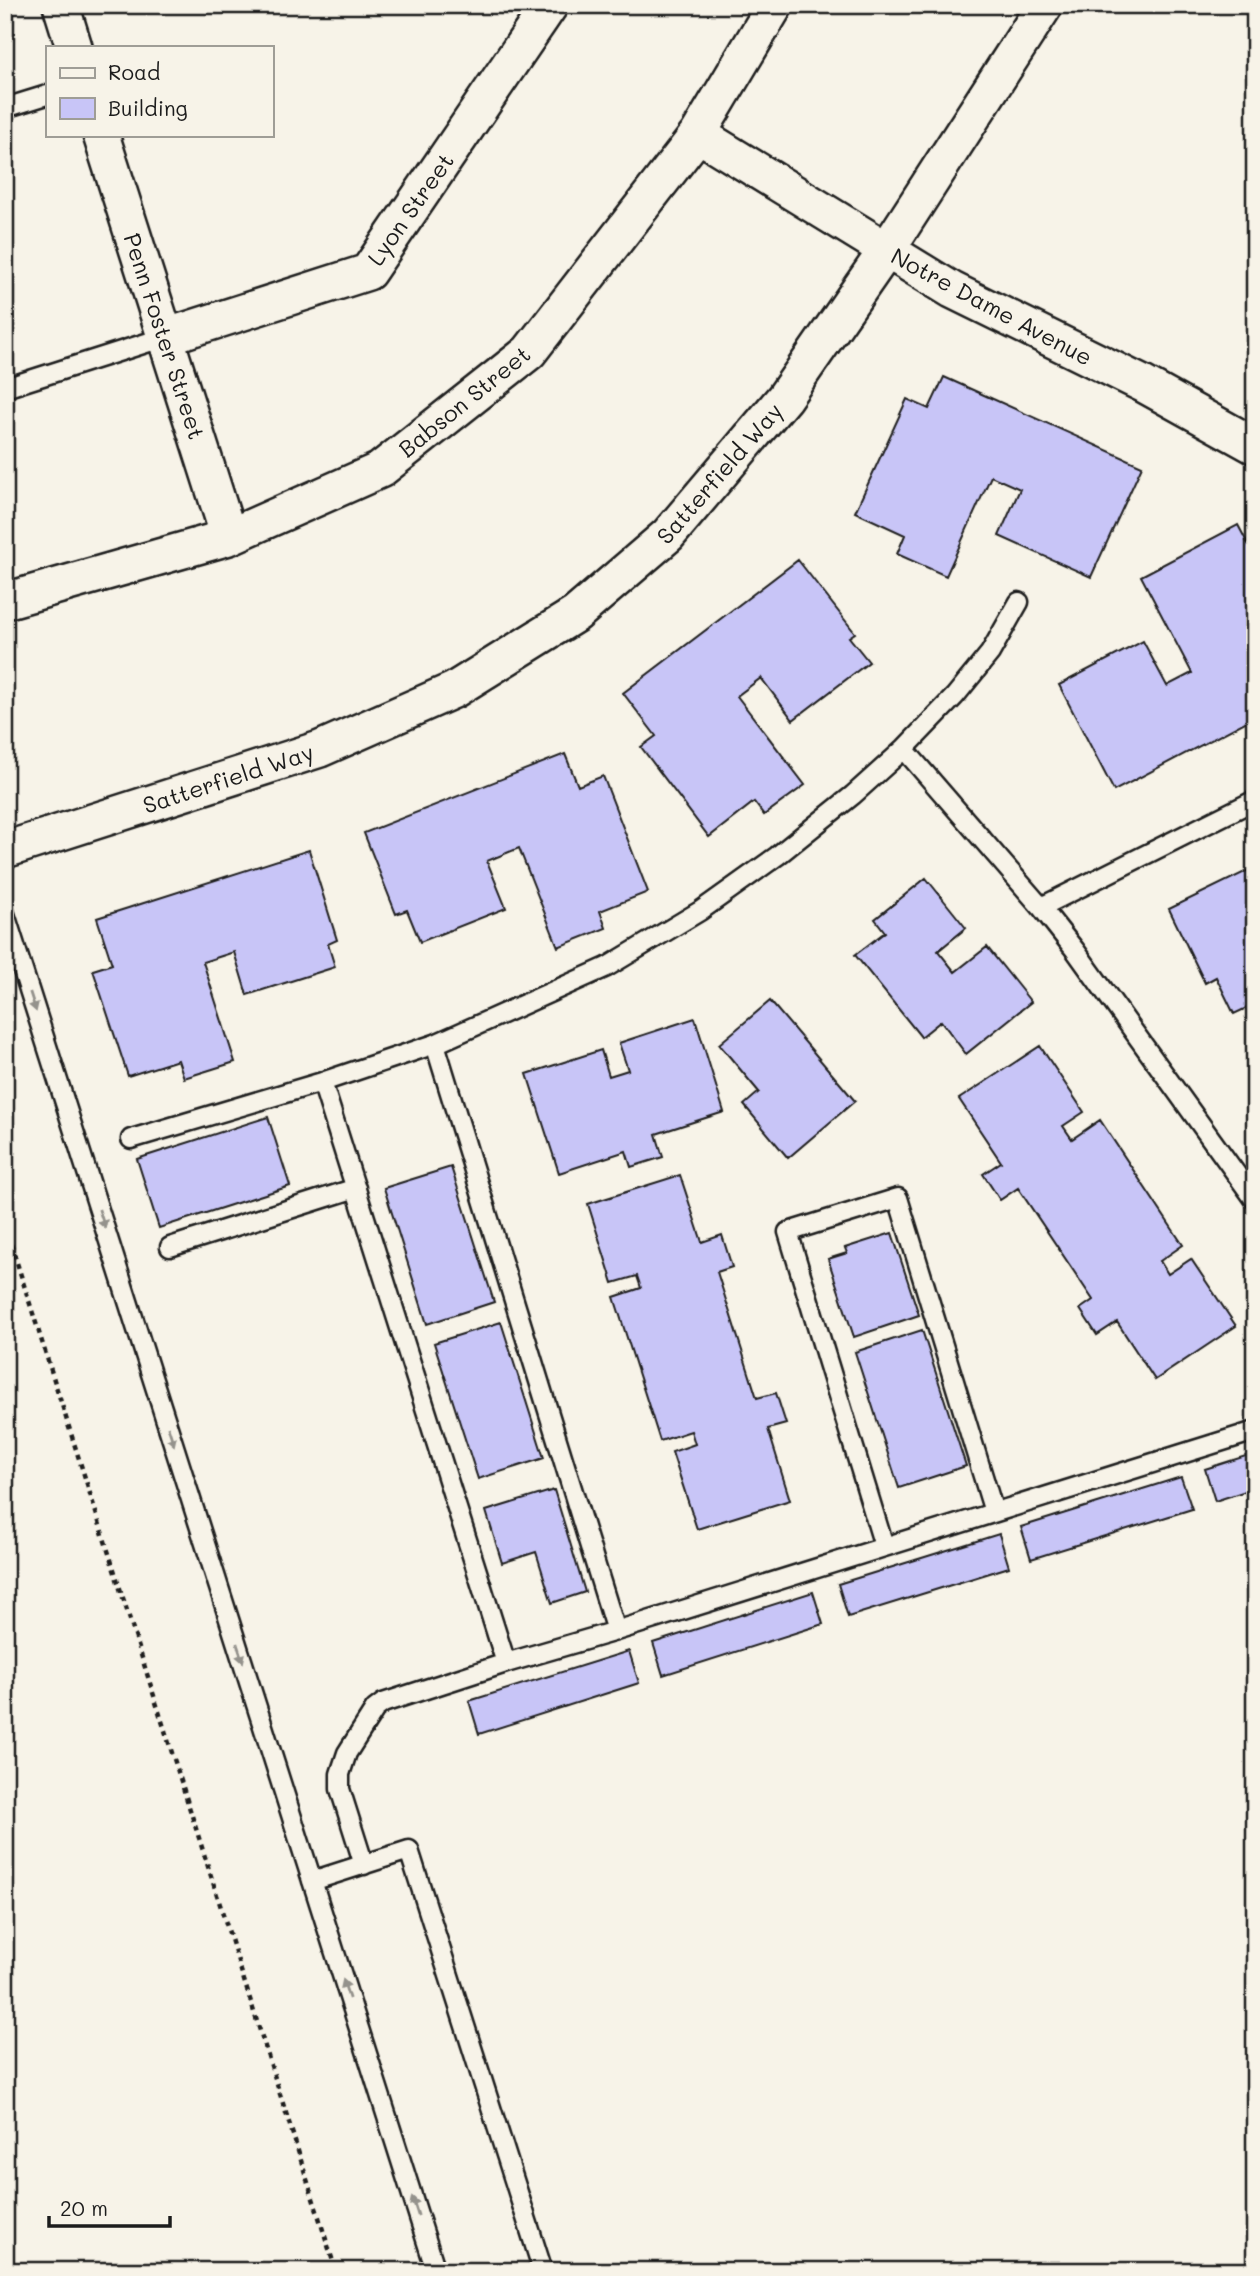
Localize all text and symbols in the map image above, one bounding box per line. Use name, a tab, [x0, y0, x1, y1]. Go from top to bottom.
legend	[46, 46, 273, 136]
text: Road	[108, 58, 160, 85]
text: Building	[108, 94, 188, 121]
street label: Lyon Street	[360, 147, 460, 271]
street label: Penn Foster Street	[117, 229, 213, 443]
street label: Notre Dame Avenue	[886, 240, 1098, 372]
street label: Babson Street	[392, 339, 536, 463]
street label: Satterfield Way	[649, 396, 789, 550]
street label: Satterfield Way	[139, 736, 317, 820]
one-way arrow	[29, 992, 39, 1013]
one-way arrow	[97, 1209, 108, 1230]
one-way arrow	[166, 1426, 177, 1447]
one-way arrow	[235, 1642, 246, 1663]
one-way arrow	[341, 1978, 351, 1999]
scale bar	[49, 2185, 170, 2229]
text: 20 m	[60, 2194, 108, 2221]
one-way arrow	[409, 2195, 420, 2216]

